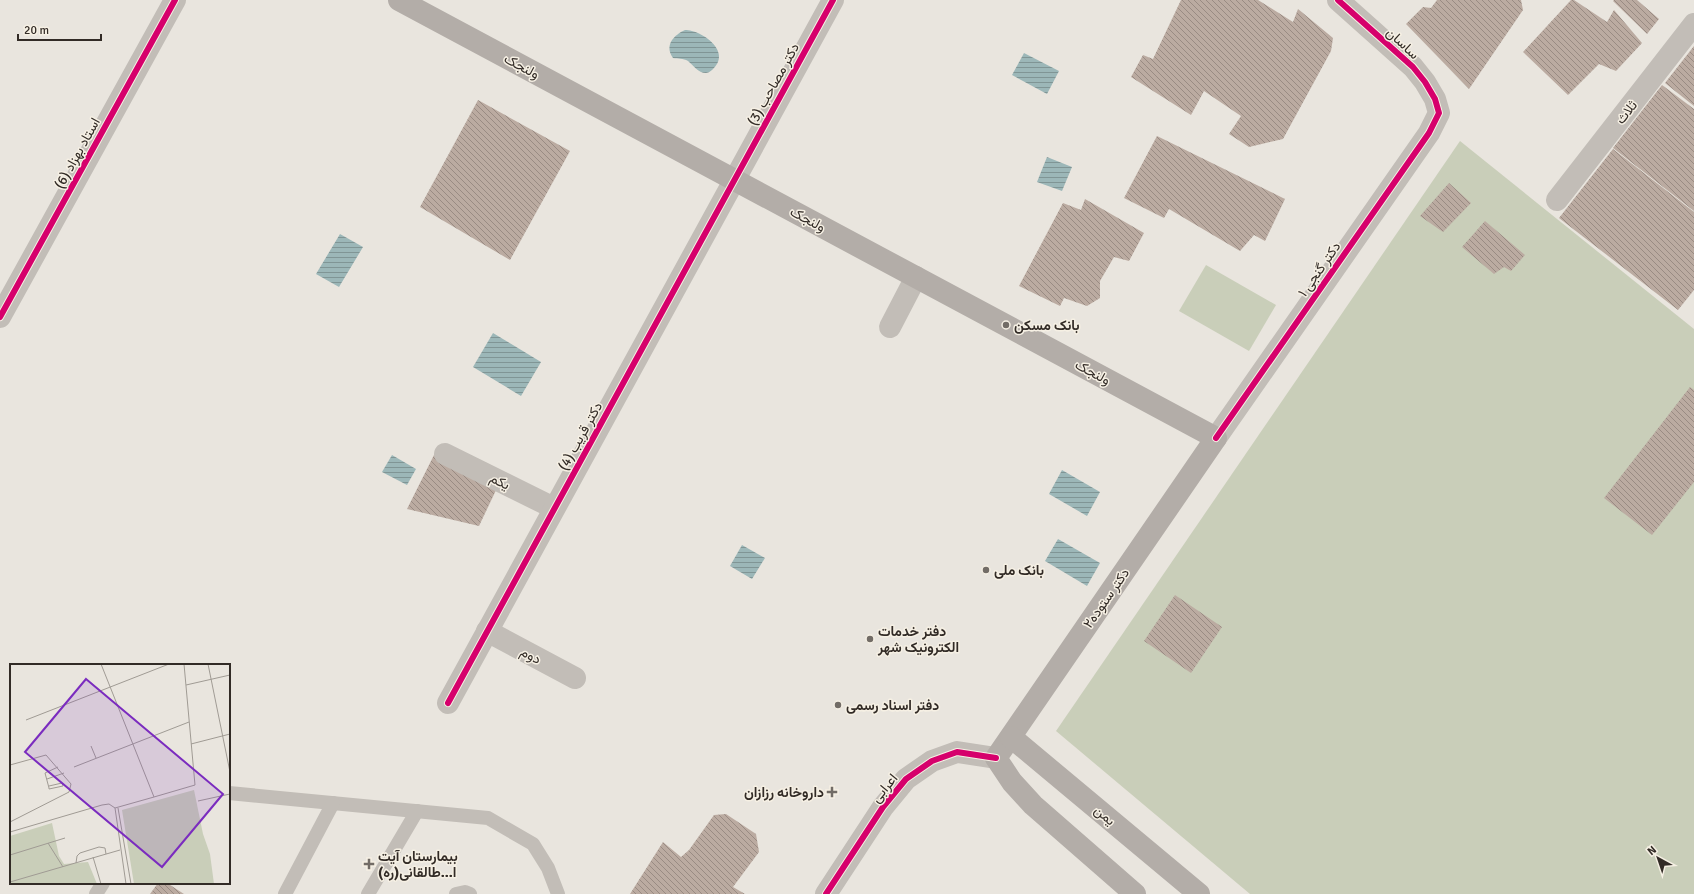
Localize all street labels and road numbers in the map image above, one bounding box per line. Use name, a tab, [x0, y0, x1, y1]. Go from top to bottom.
street label: ساسان	[1383, 24, 1423, 63]
street label: دکتر مصاحب (3)	[744, 40, 803, 128]
street label: ولنجک	[501, 50, 542, 83]
street label: ثلاث	[1612, 97, 1641, 128]
street label: استاد بهزاد (6)	[51, 115, 104, 192]
street label: ولنجک	[787, 203, 828, 236]
street label: دکتر گنجی ۱	[1294, 238, 1345, 300]
street label: ولنجک	[1072, 356, 1113, 389]
street label: دکتر قریب (4)	[555, 399, 606, 473]
street label: یکم	[487, 469, 513, 494]
street label: دکتر ستوده۲	[1080, 565, 1133, 631]
street label: دوم	[517, 643, 544, 668]
street label: اعرابی	[867, 770, 901, 806]
street label: یمن	[1091, 802, 1119, 829]

